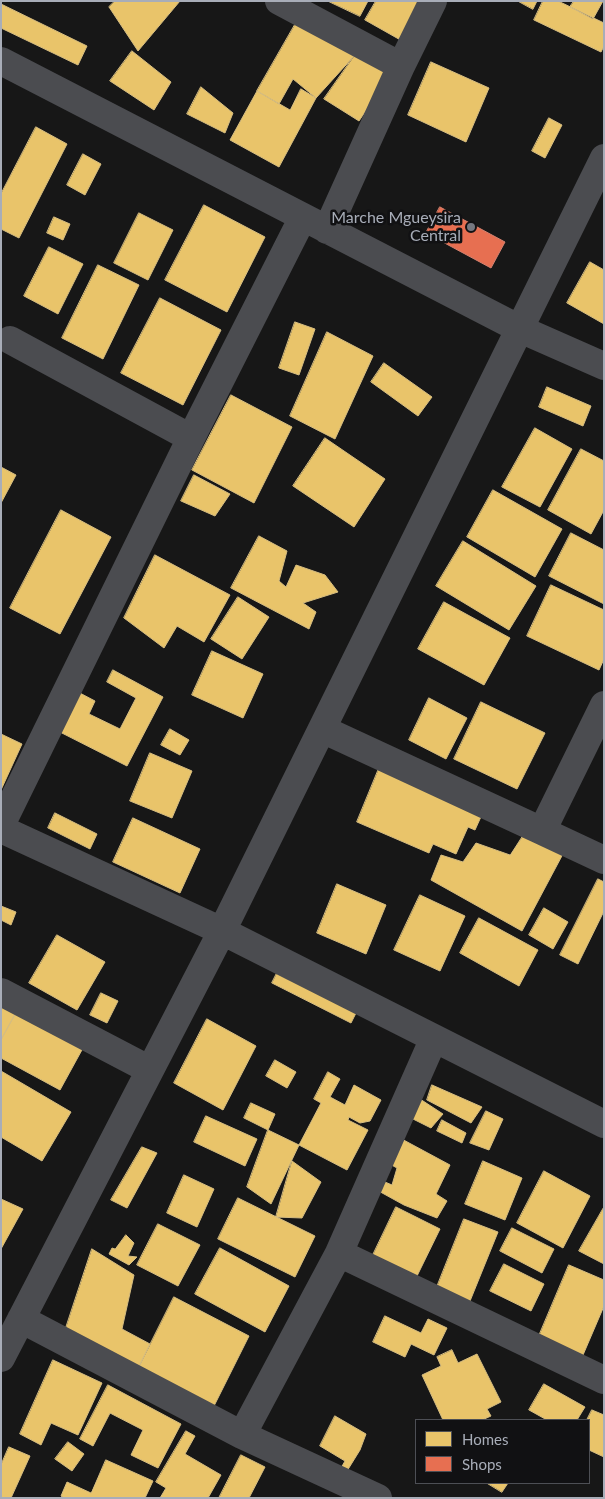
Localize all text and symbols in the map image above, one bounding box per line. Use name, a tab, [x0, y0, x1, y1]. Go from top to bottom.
place label: Marche Mgueysira Central	[331, 208, 461, 246]
marker: Marche Mgueysira Central	[465, 221, 477, 233]
legend	[415, 1419, 590, 1484]
text: Homes	[462, 1430, 508, 1448]
text: Shops	[462, 1455, 502, 1473]

